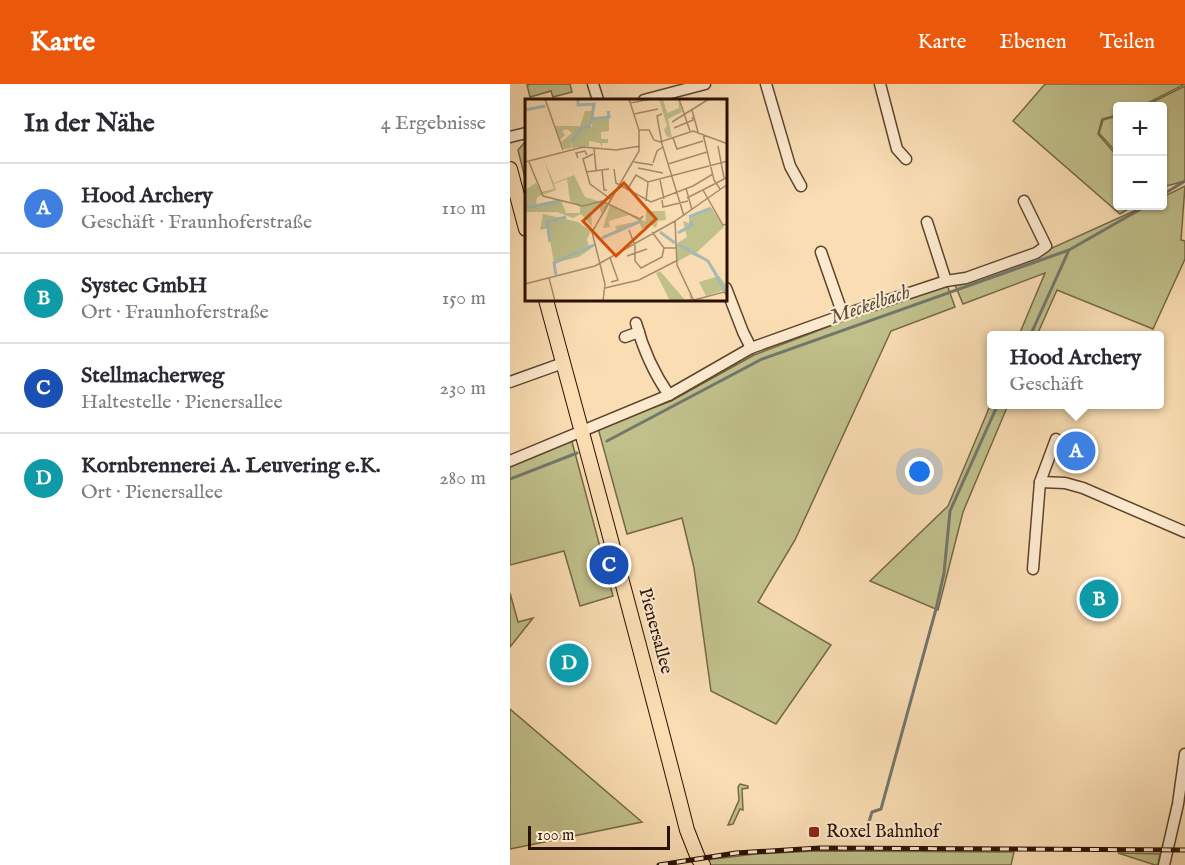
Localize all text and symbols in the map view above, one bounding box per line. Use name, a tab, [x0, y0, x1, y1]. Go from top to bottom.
text: Karte	[30, 25, 95, 60]
text: Karte	[918, 29, 966, 56]
text: Ebenen	[999, 29, 1067, 56]
text: Teilen	[1100, 29, 1155, 56]
inset map	[525, 99, 728, 302]
map controls	[1113, 102, 1167, 210]
button: +	[1113, 102, 1167, 156]
text: In der Nähe	[24, 107, 155, 140]
text: 4 Ergebnisse	[381, 111, 486, 136]
button: −	[1113, 156, 1167, 210]
text: Hood Archery	[81, 182, 213, 210]
text: A	[37, 196, 50, 221]
text: 110 m	[442, 196, 486, 221]
text: Geschäft · Fraunhoferstraße	[81, 210, 312, 235]
text: Systec GmbH	[81, 272, 207, 300]
water label: Meckelbach	[827, 279, 914, 330]
text: B	[37, 286, 50, 311]
text: 150 m	[442, 286, 486, 311]
text: Ort · Fraunhoferstraße	[81, 300, 269, 325]
popup	[987, 331, 1164, 409]
text: Hood Archery	[1010, 344, 1141, 372]
text: Stellmacherweg	[81, 362, 224, 390]
text: Geschäft	[1010, 372, 1084, 397]
text: C	[36, 376, 51, 401]
text: 230 m	[440, 376, 486, 401]
text: Haltestelle · Pienersallee	[81, 390, 283, 415]
pin: A	[1056, 428, 1096, 473]
text: Kornbrennerei A. Leuvering e.K.	[81, 452, 380, 480]
your location	[905, 457, 934, 486]
text: D	[35, 466, 52, 491]
text: 280 m	[439, 466, 486, 491]
text: Ort · Pienersallee	[81, 480, 223, 505]
pin: C	[590, 542, 628, 588]
pin: B	[1080, 576, 1118, 622]
street label: Pienersallee	[632, 585, 678, 677]
pin: D	[550, 640, 588, 686]
place label: Roxel Bahnhof	[826, 821, 943, 844]
scale bar	[528, 823, 670, 850]
marker: Roxel Bahnhof	[807, 825, 821, 839]
text: 100 m	[537, 826, 574, 846]

